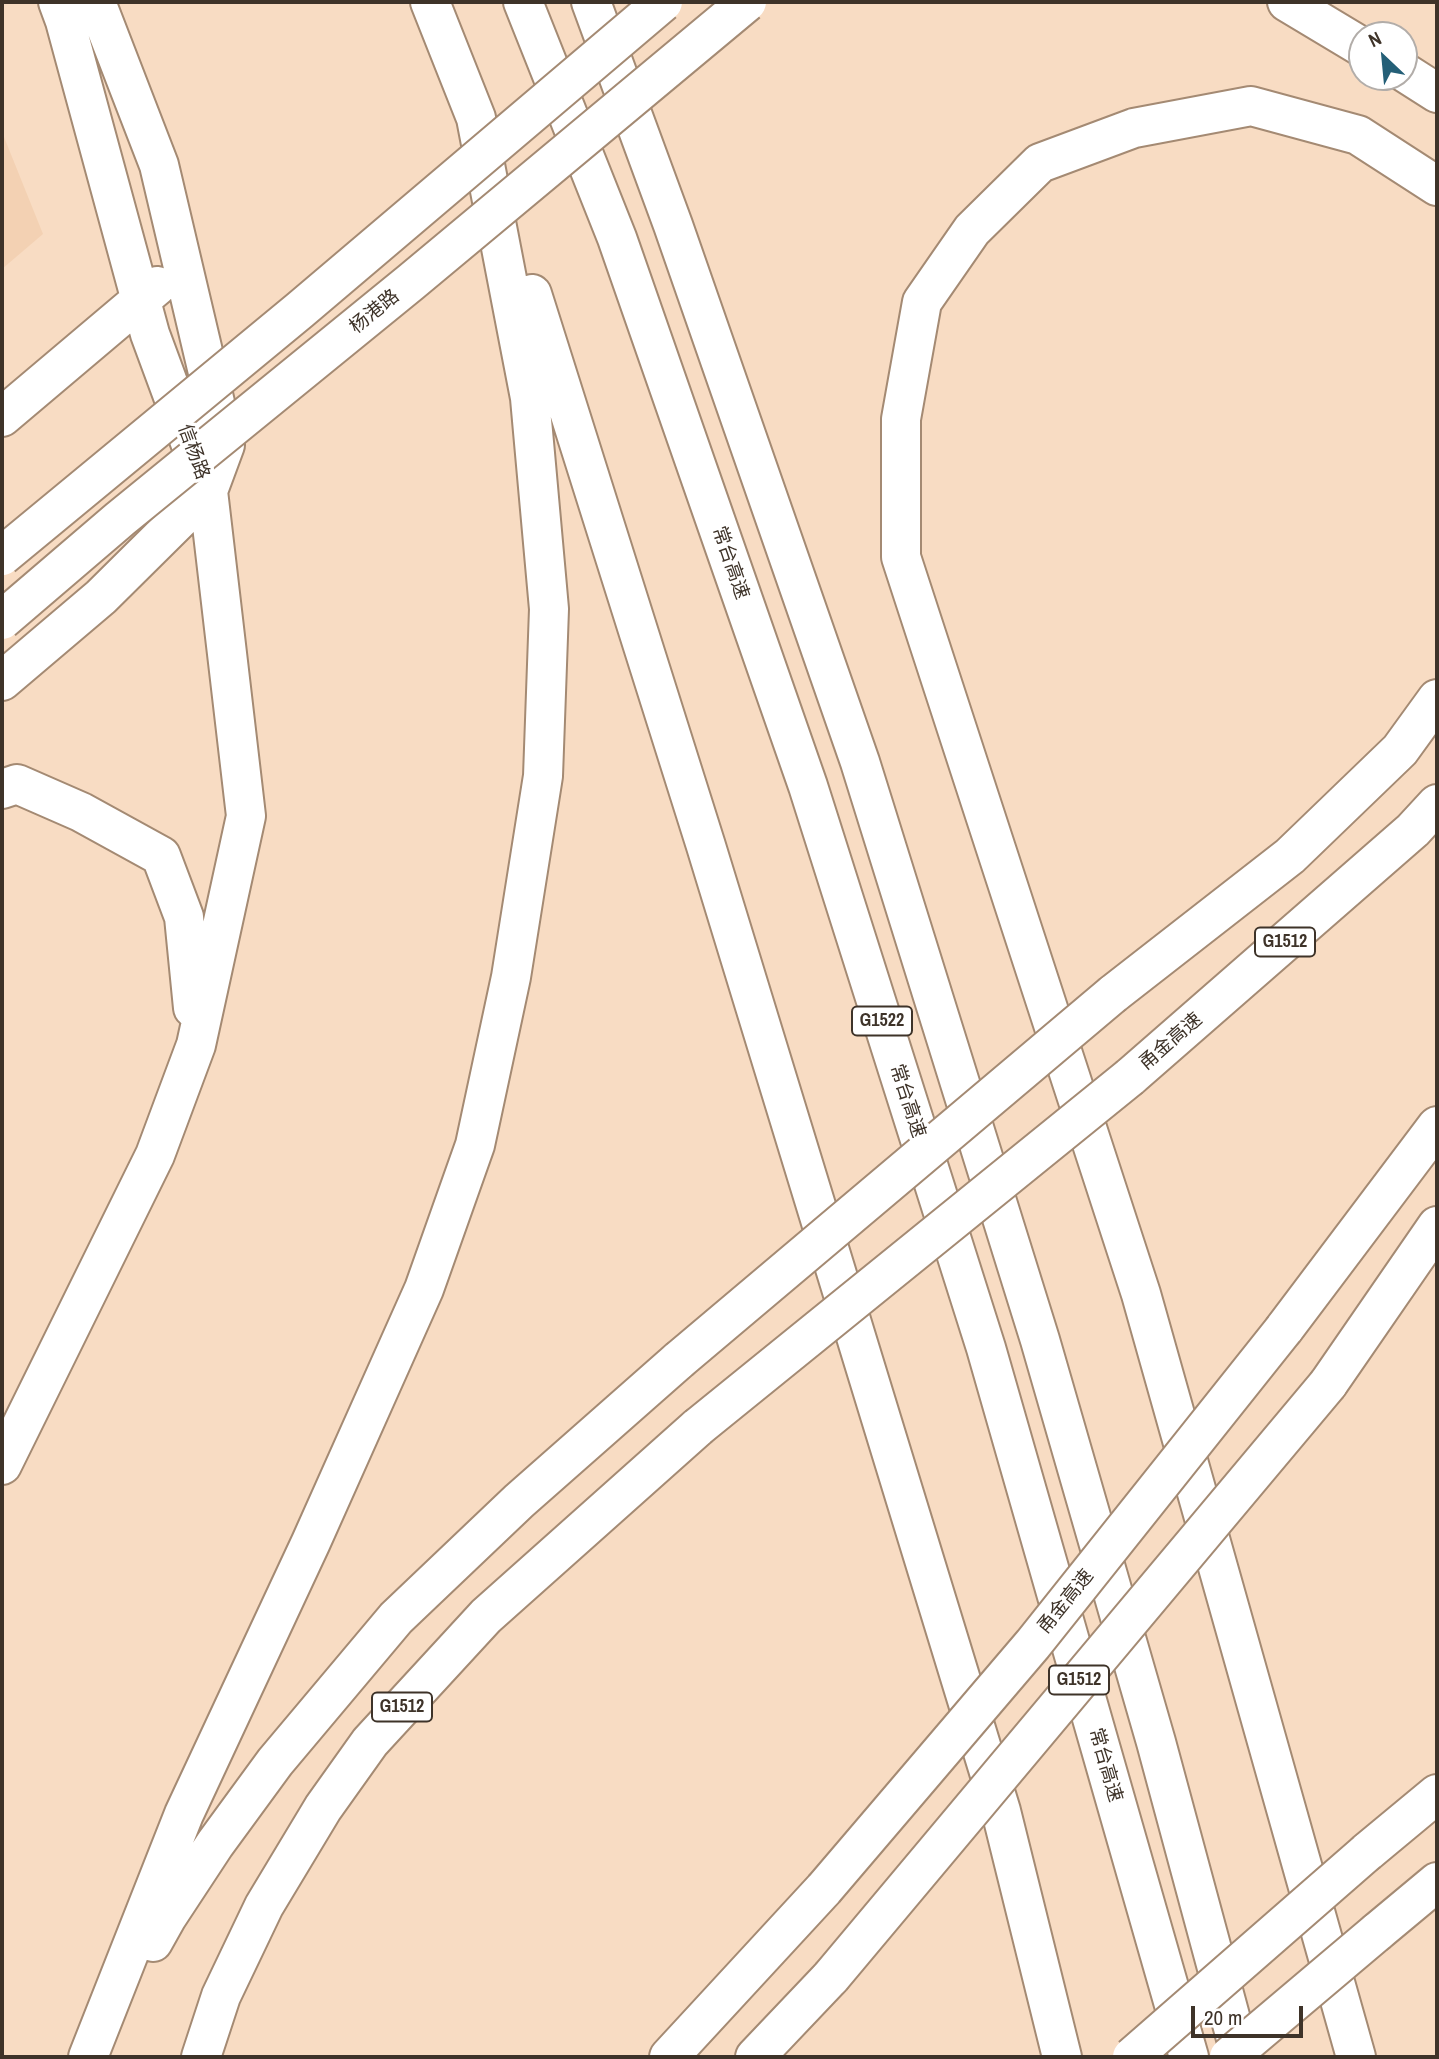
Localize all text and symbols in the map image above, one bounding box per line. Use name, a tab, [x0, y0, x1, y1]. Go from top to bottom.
north arrow	[1348, 21, 1418, 91]
text: N	[1364, 25, 1385, 53]
street label: 杨港路	[346, 285, 404, 339]
street label: 信杨路	[173, 421, 213, 483]
street label: 常台高速	[707, 523, 753, 603]
road number: G1512	[1255, 928, 1315, 957]
road number: G1522	[852, 1006, 912, 1036]
street label: 甬金高速	[1135, 1008, 1207, 1076]
street label: 常台高速	[884, 1061, 930, 1141]
street label: 甬金高速	[1033, 1565, 1099, 1639]
road number: G1512	[1049, 1666, 1109, 1694]
road number: G1512	[372, 1692, 432, 1722]
street label: 常台高速	[1084, 1725, 1126, 1805]
scale bar	[1194, 1993, 1306, 2037]
text: 20 m	[1204, 2003, 1242, 2032]

